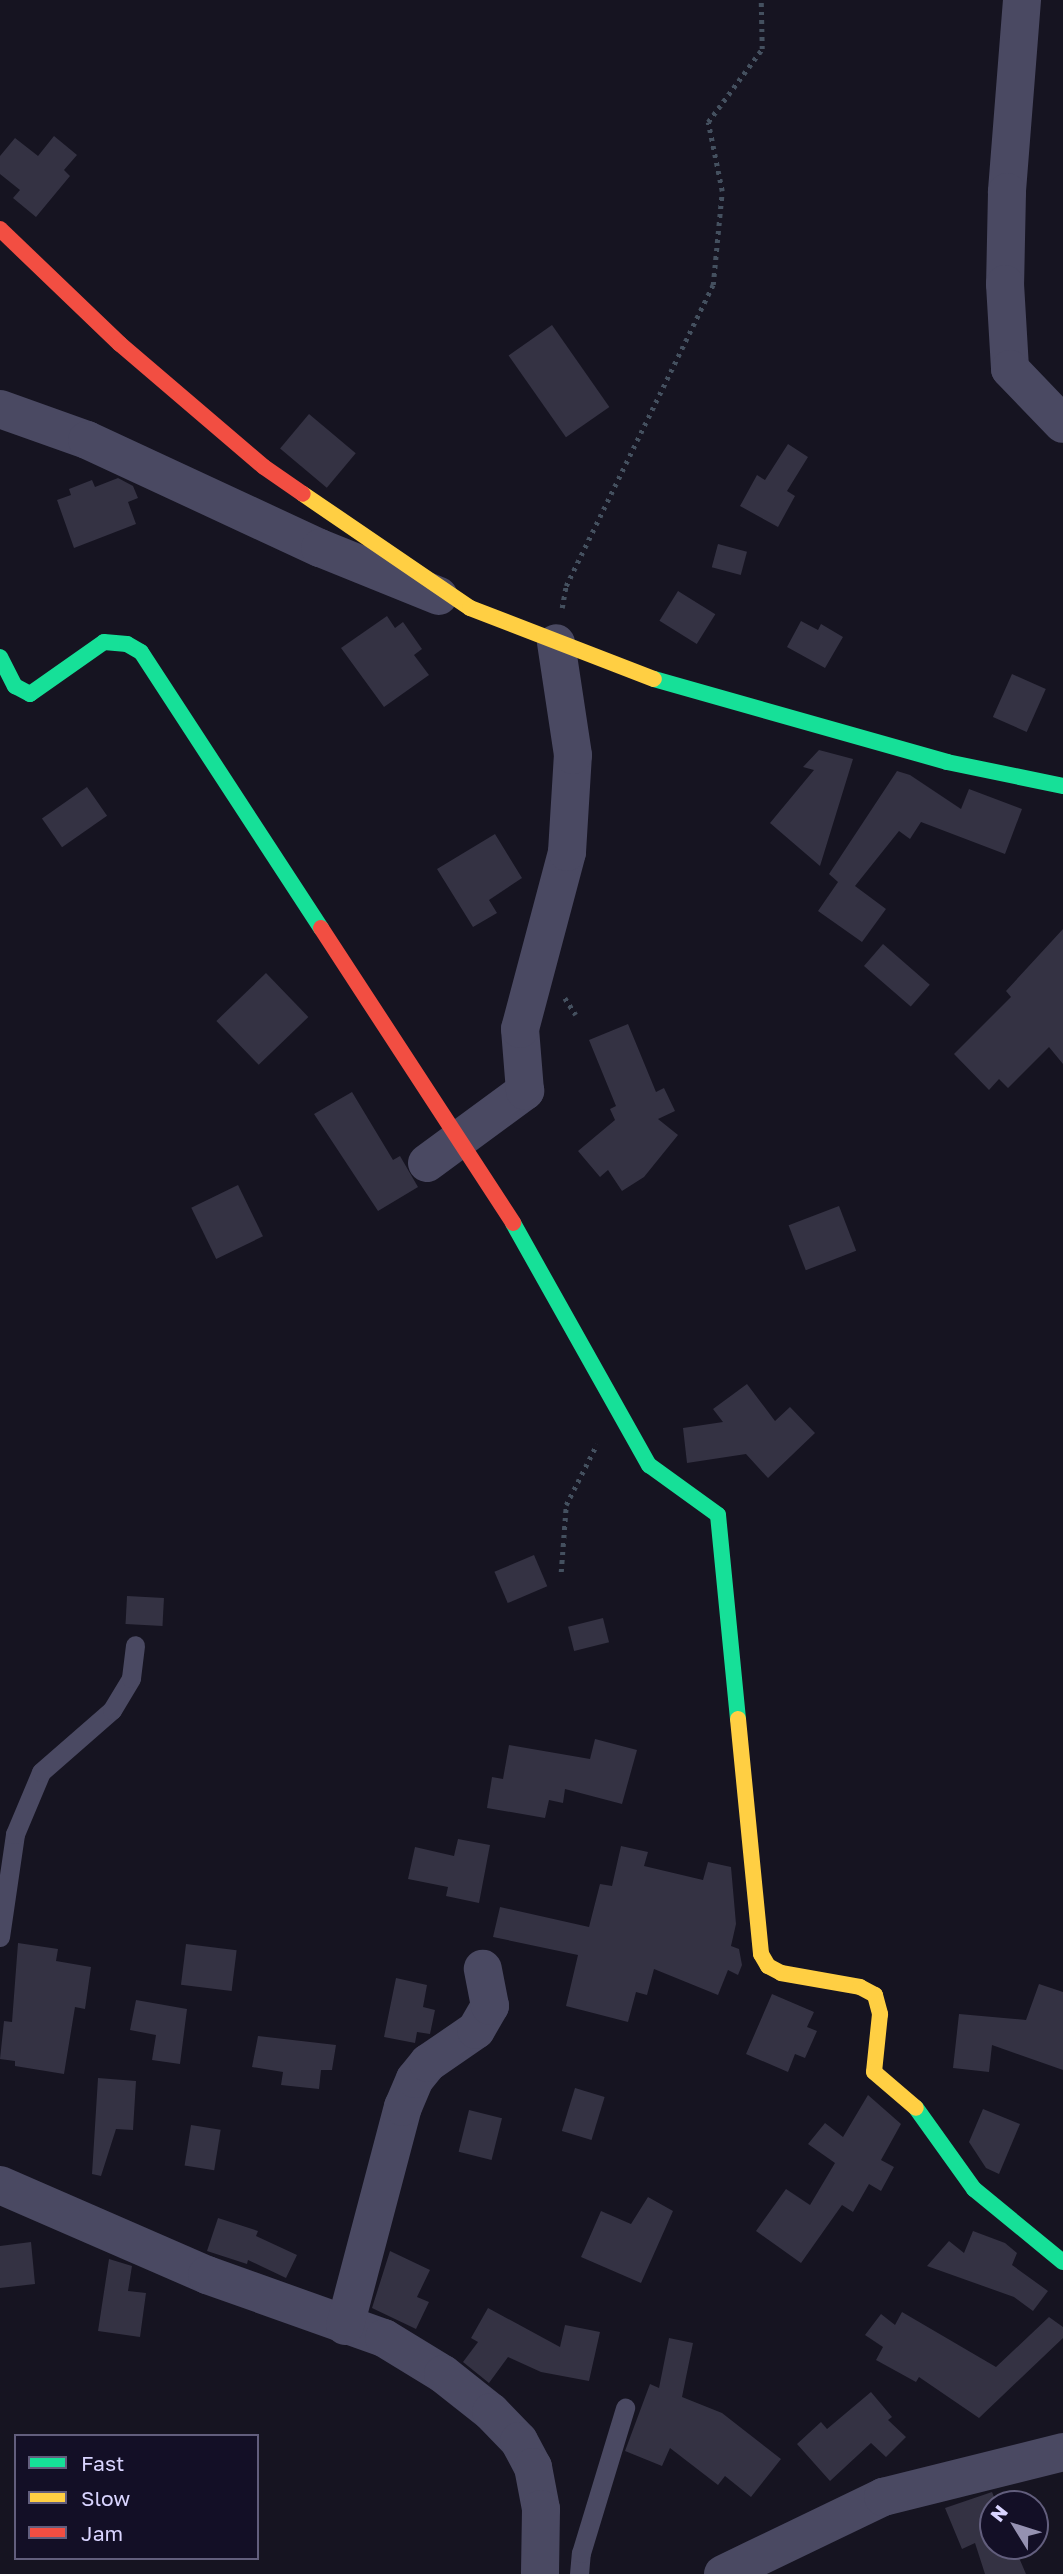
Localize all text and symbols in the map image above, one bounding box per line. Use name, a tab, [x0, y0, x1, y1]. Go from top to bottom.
legend	[14, 2434, 259, 2560]
text: Fast	[81, 2450, 124, 2476]
text: Slow	[81, 2485, 130, 2511]
north arrow	[979, 2490, 1049, 2560]
text: N	[985, 2500, 1012, 2526]
text: Jam	[81, 2520, 123, 2546]

